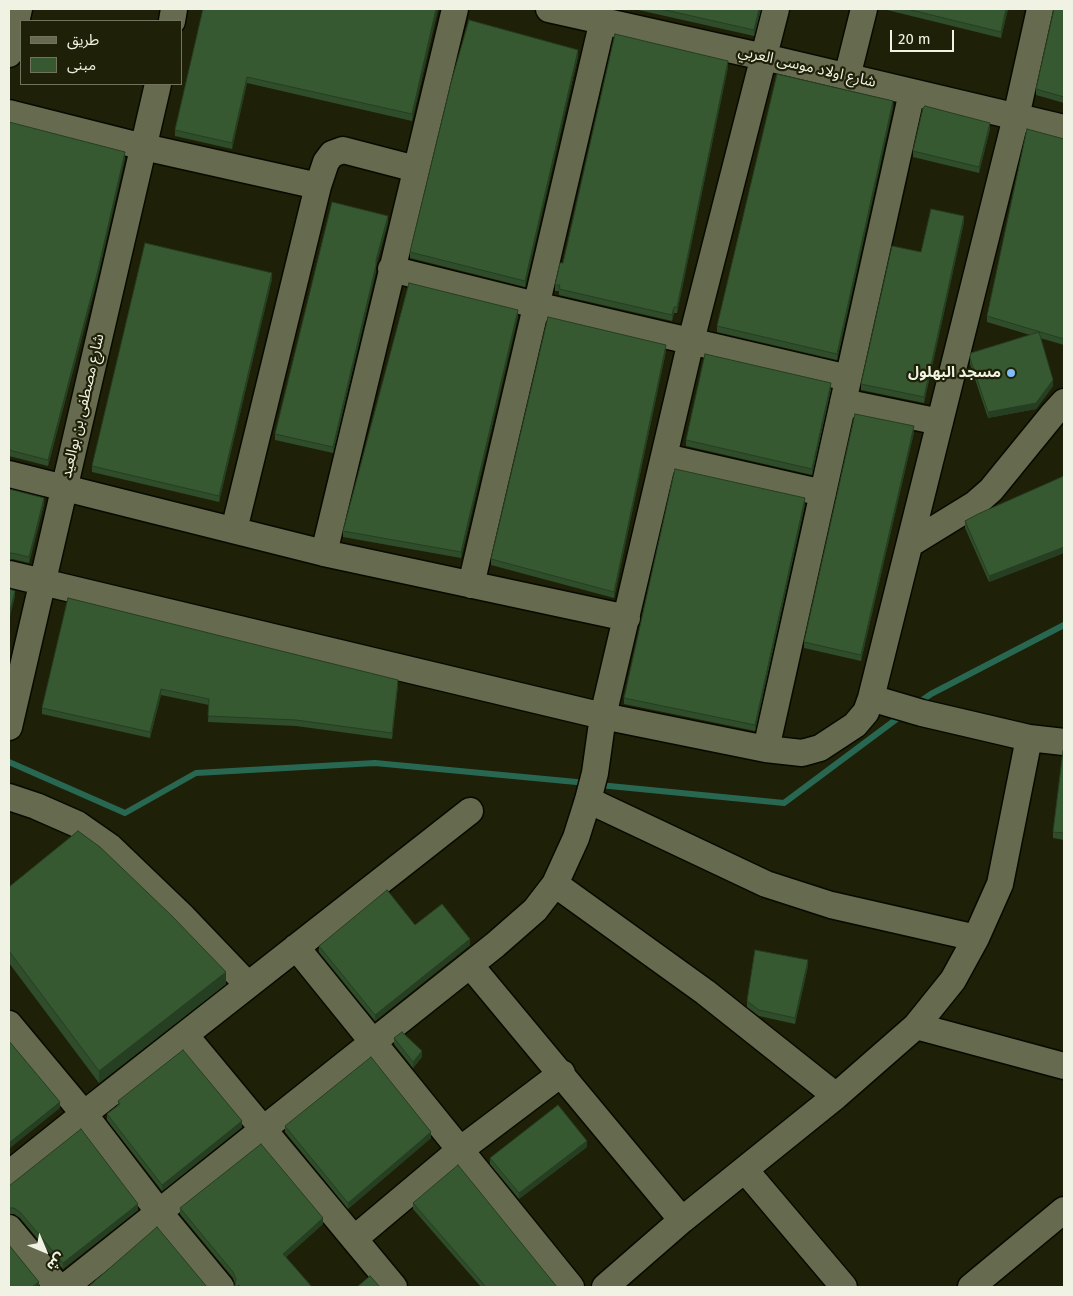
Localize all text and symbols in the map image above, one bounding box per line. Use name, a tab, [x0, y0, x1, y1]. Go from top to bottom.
legend	[20, 20, 182, 85]
scale bar	[893, 20, 957, 52]
text: 20 m	[898, 30, 931, 48]
text: طريق	[67, 31, 99, 49]
street label: شارع اولاد موسى العربي	[736, 42, 878, 92]
text: مبنى	[67, 56, 96, 74]
street label: شارع مصطفى بن بوالعيد	[58, 332, 108, 480]
place label: مسجد البهلول	[908, 364, 1001, 382]
marker: مسجد البهلول	[1005, 367, 1017, 379]
north arrow	[20, 1226, 70, 1276]
text: ش	[43, 1249, 69, 1275]

